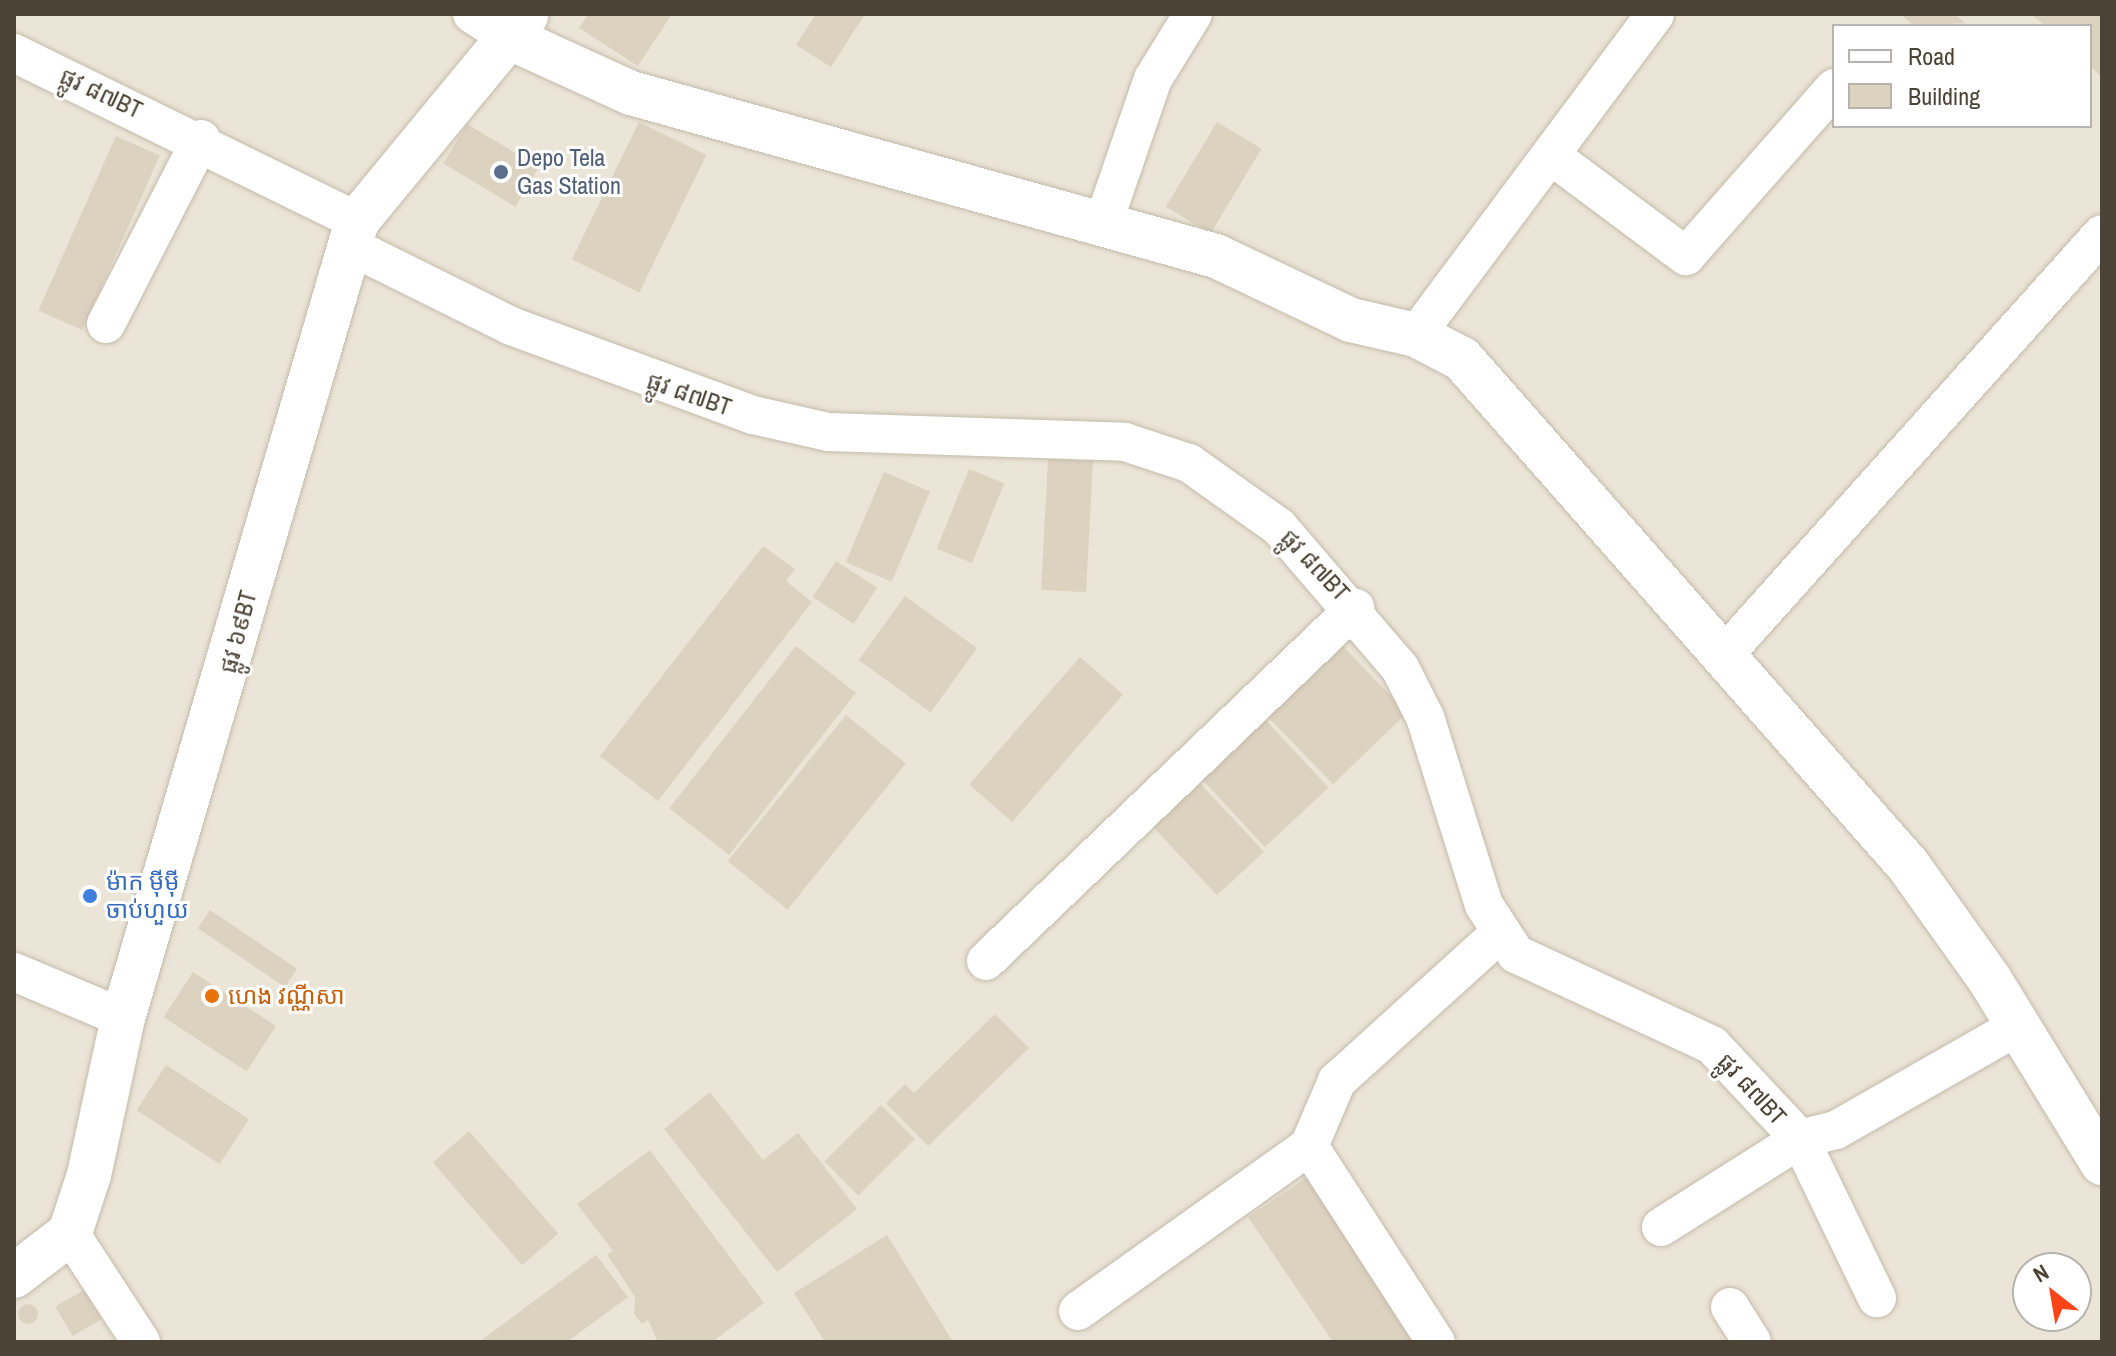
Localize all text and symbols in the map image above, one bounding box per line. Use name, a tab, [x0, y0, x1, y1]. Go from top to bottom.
legend	[1832, 24, 2092, 128]
text: Road	[1908, 40, 1955, 72]
street label: ផ្លូវ ៨៧BT	[55, 61, 147, 125]
text: Building	[1908, 80, 1980, 112]
place label: Depo Tela Gas Station	[517, 144, 621, 200]
marker: Depo Tela Gas Station	[492, 163, 510, 181]
street label: ផ្លូវ ៨៧BT	[643, 366, 735, 422]
street label: ផ្លូវ ៨៧BT	[1275, 523, 1355, 607]
street label: ផ្លូវ ៦៩BT	[213, 588, 263, 676]
place label: ម៉ាក ម៉ីម៉ី ចាប់ហួយ	[106, 868, 189, 924]
marker: ម៉ាក ម៉ីម៉ី ចាប់ហួយ	[81, 887, 99, 905]
place label: ហេង វណ្ណីសា	[228, 982, 345, 1010]
marker: ហេង វណ្ណីសា	[203, 987, 221, 1005]
street label: ផ្លូវ ៨៧BT	[1712, 1047, 1792, 1131]
north arrow	[2012, 1252, 2092, 1332]
text: N	[2027, 1257, 2054, 1289]

